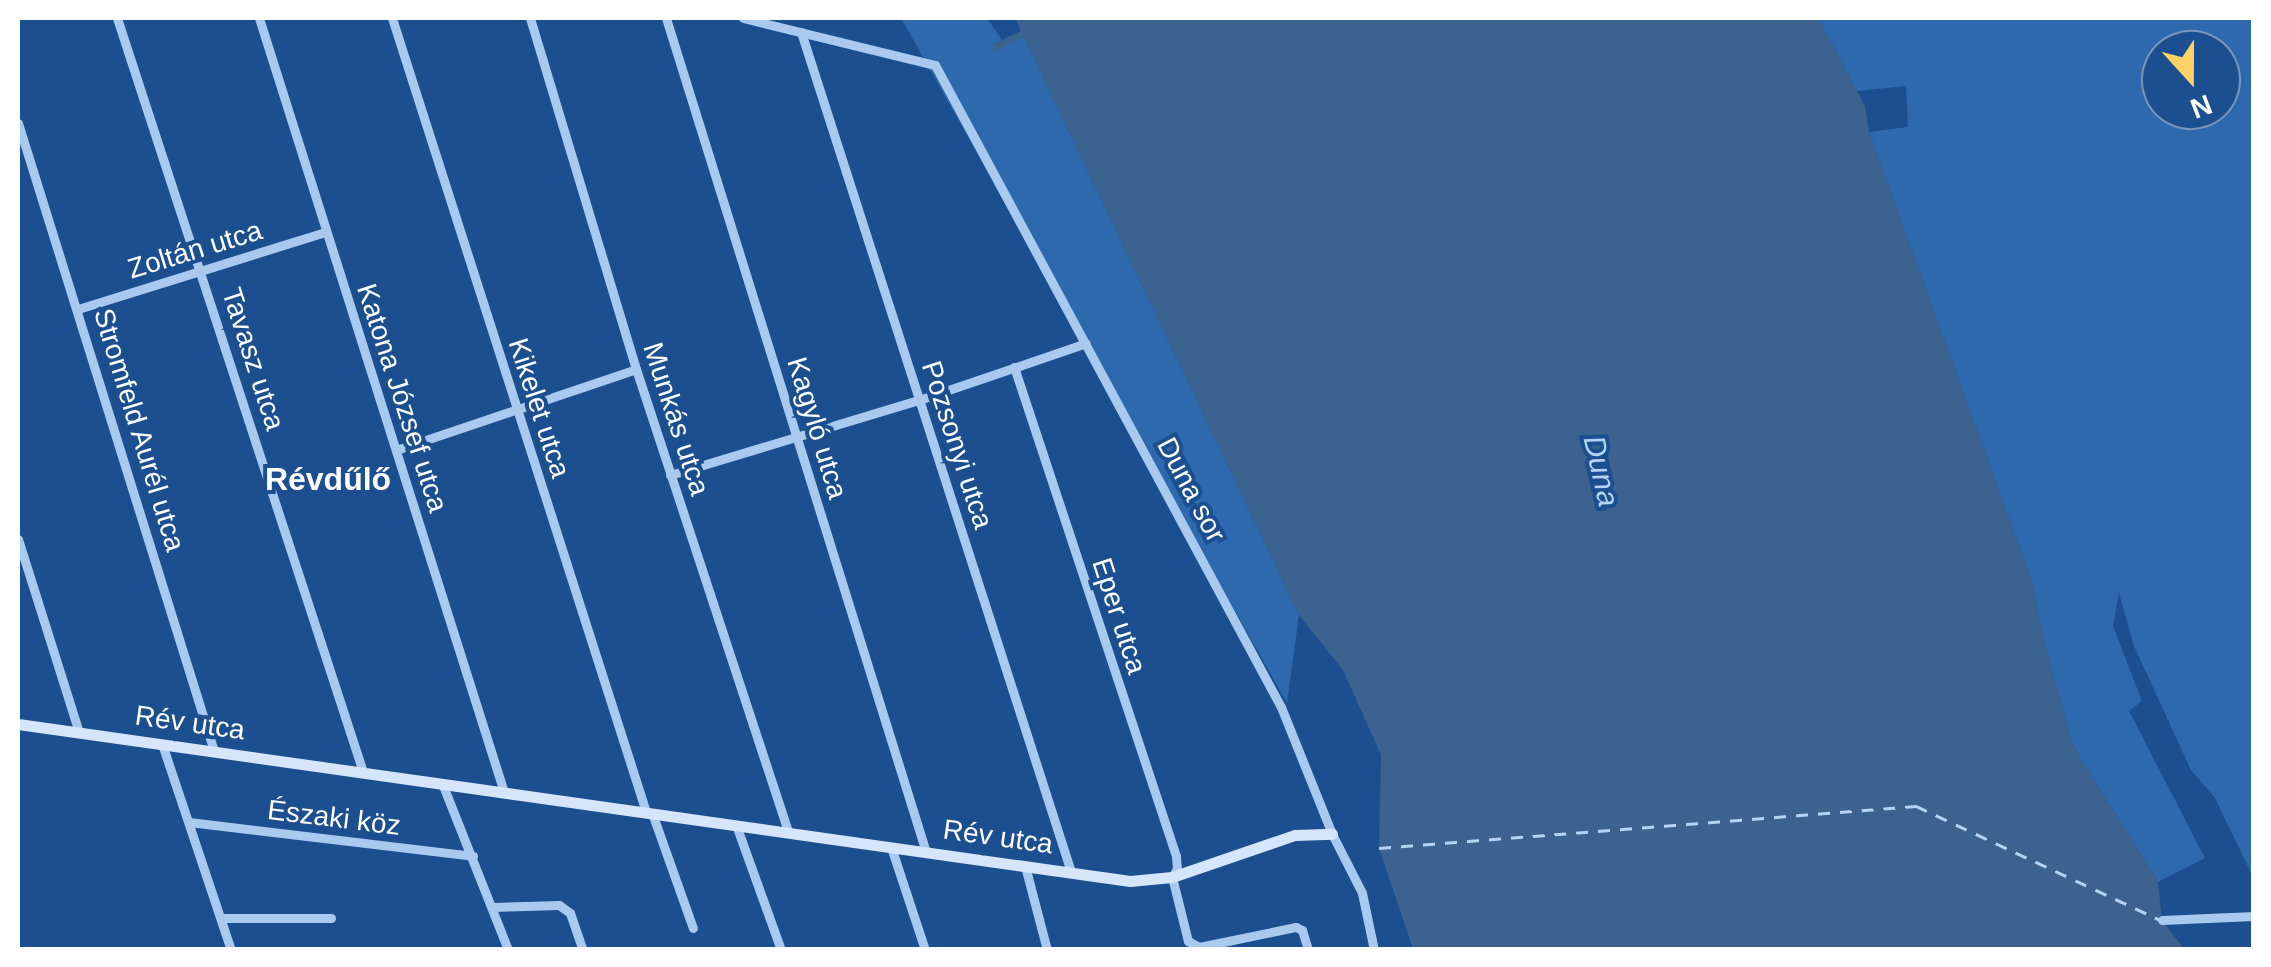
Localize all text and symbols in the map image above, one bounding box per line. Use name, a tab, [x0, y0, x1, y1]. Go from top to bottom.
north arrow	[2141, 30, 2241, 130]
text: N	[2186, 89, 2216, 125]
street label: Zoltán utca	[124, 214, 266, 286]
street label: Katona József utca	[349, 280, 455, 516]
street label: Tavasz utca	[214, 284, 292, 434]
street label: Stromfeld Aurél utca	[86, 304, 192, 556]
street label: Kikelet utca	[501, 334, 577, 482]
street label: Munkás utca	[635, 338, 717, 500]
street label: Kagyló utca	[780, 353, 854, 503]
street label: Pozsonyi utca	[914, 357, 1000, 533]
street label: Duna sor	[1149, 432, 1233, 548]
water label: Duna	[1575, 432, 1627, 510]
district label: Révdűlő	[265, 460, 391, 498]
street label: Eper utca	[1085, 554, 1153, 678]
street label: Rév utca	[133, 699, 247, 747]
street label: Északi köz	[266, 793, 402, 843]
street label: Rév utca	[941, 813, 1055, 861]

